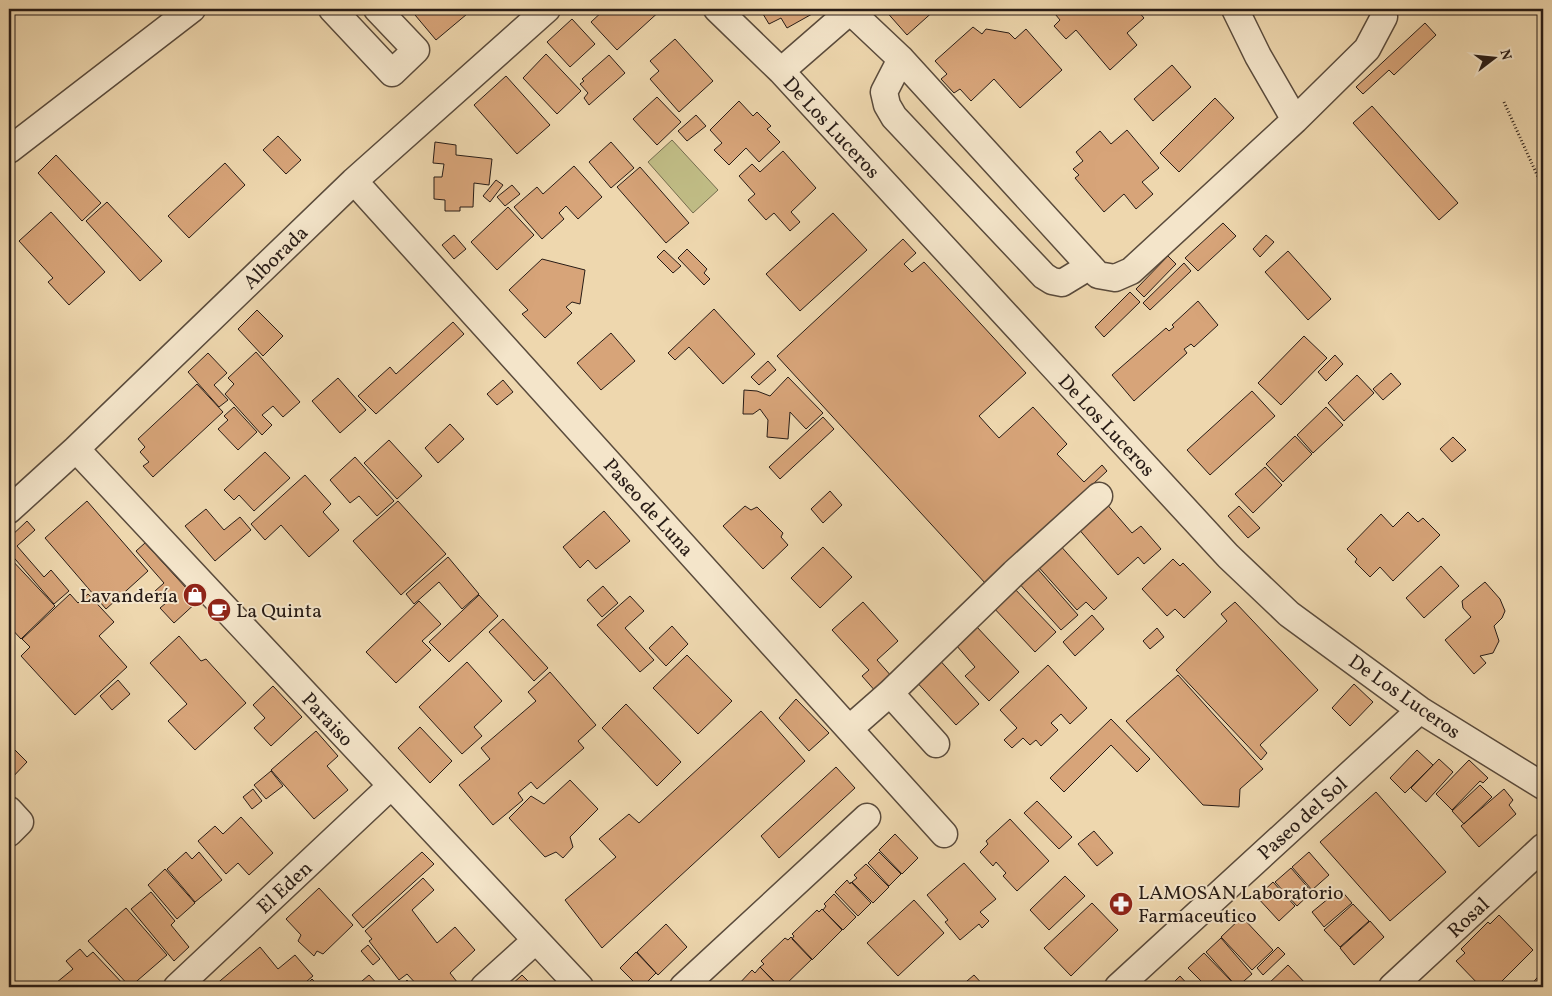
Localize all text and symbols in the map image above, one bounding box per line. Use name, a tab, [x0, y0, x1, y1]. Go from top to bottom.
north arrow	[1470, 32, 1520, 82]
text: N	[1495, 47, 1516, 62]
street label: De Los Luceros	[776, 71, 885, 186]
street label: Alborada	[237, 220, 315, 297]
street label: De Los Luceros	[1051, 369, 1160, 484]
street label: Paseo de Luna	[596, 453, 699, 564]
shop icon: Lavandería	[182, 582, 208, 608]
place label: Lavandería	[80, 583, 178, 611]
cafe icon: La Quinta	[206, 597, 232, 623]
place label: La Quinta	[236, 598, 322, 626]
street label: De Los Luceros	[1342, 649, 1466, 747]
street label: Paraiso	[294, 687, 359, 754]
street label: Paseo del Sol	[1252, 771, 1355, 868]
street label: El Eden	[251, 855, 319, 921]
place label: LAMOSAN Laboratorio Farmaceutico	[1138, 880, 1344, 931]
pharmacy icon: LAMOSAN Laboratorio Farmaceutico	[1108, 891, 1134, 917]
street label: Rosal	[1442, 892, 1497, 945]

